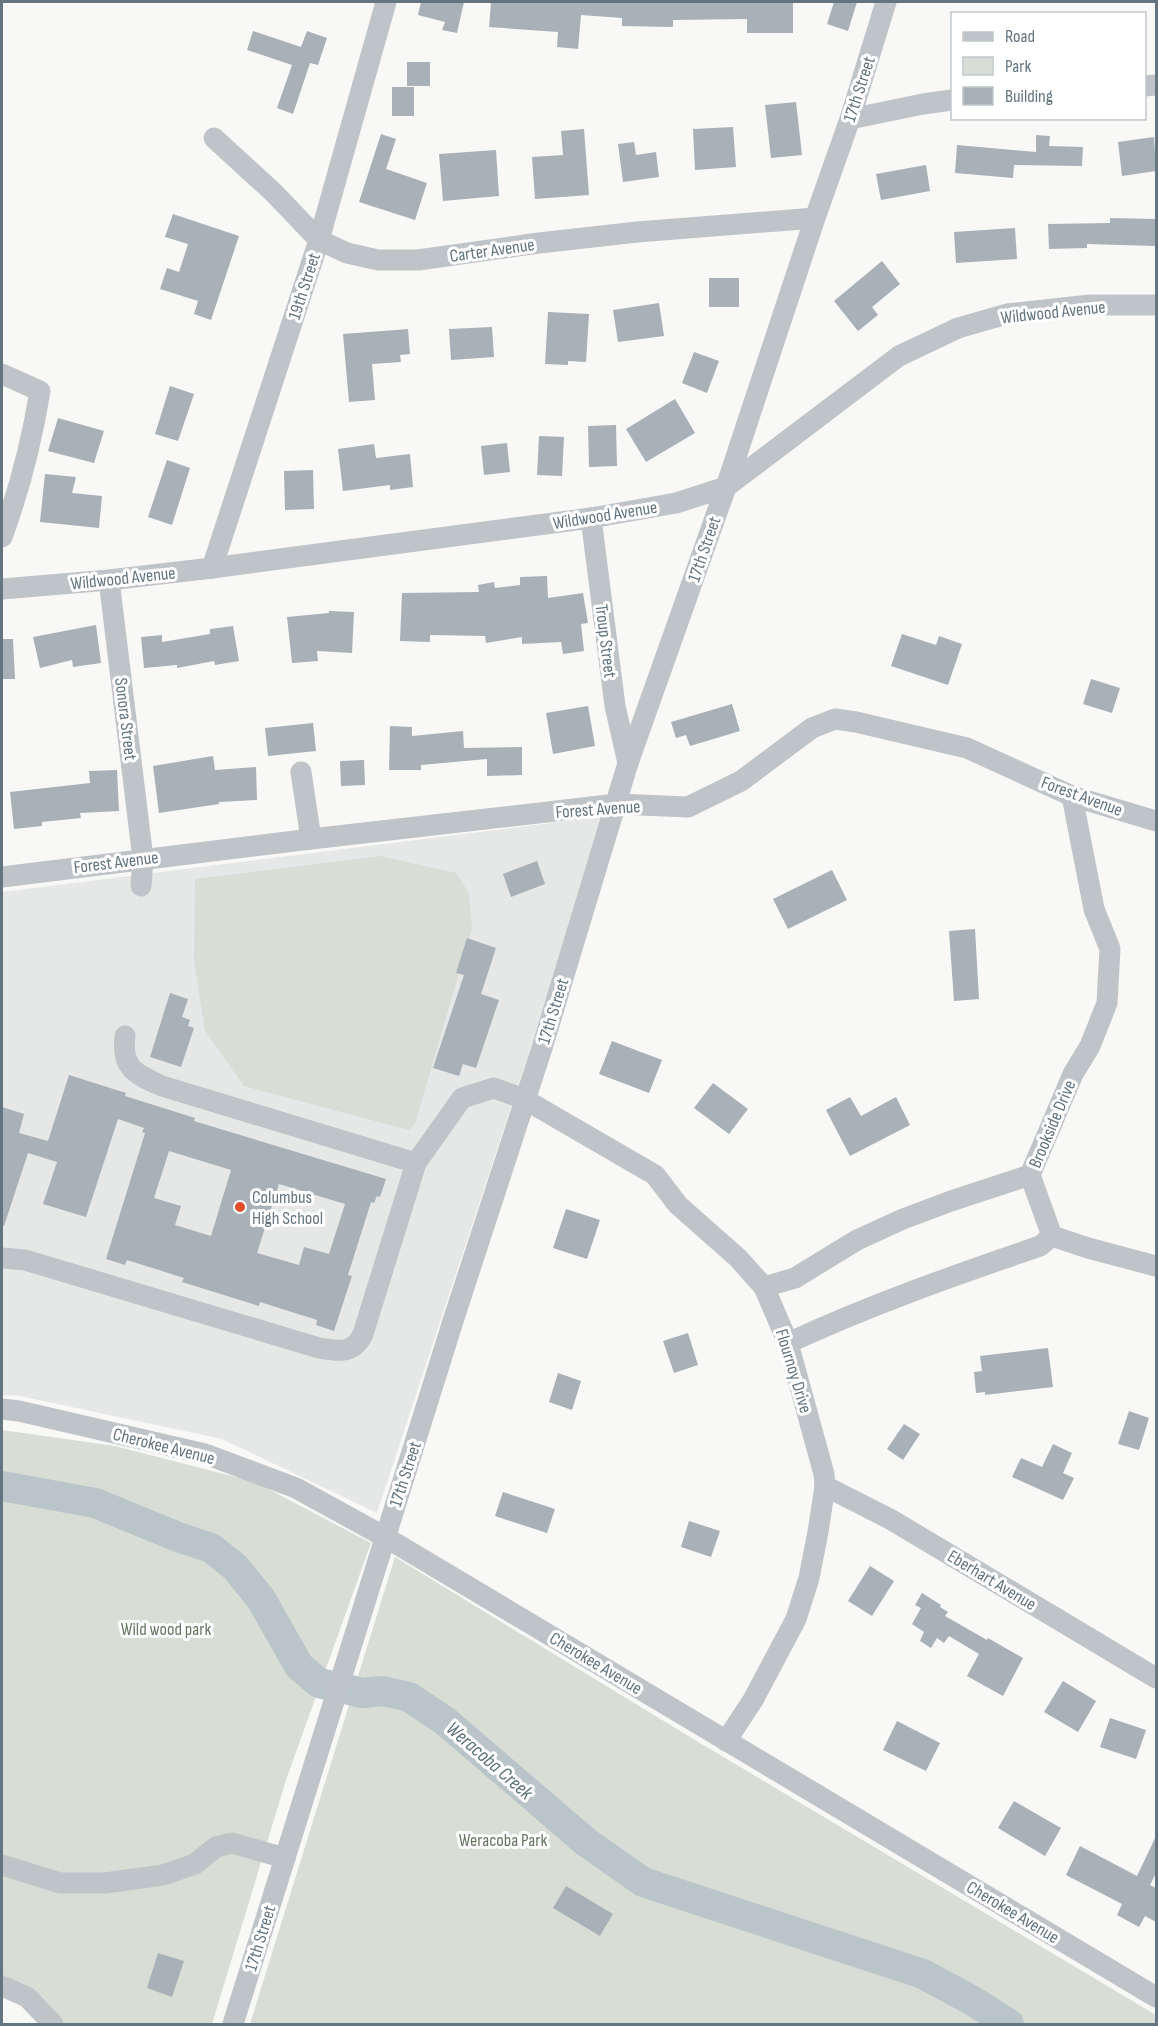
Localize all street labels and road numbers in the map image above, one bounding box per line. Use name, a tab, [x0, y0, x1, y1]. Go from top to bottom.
street label: 17th Street	[839, 53, 880, 125]
street label: Carter Avenue	[448, 234, 536, 267]
street label: 19th Street	[284, 250, 325, 322]
street label: Wildwood Avenue	[1000, 297, 1106, 328]
street label: Wildwood Avenue	[551, 497, 659, 534]
street label: 17th Street	[684, 513, 726, 585]
street label: Wildwood Avenue	[70, 563, 176, 594]
street label: Troup Street	[591, 603, 621, 680]
street label: Sonora Street	[110, 677, 141, 762]
street label: Forest Avenue	[1038, 772, 1125, 821]
street label: Forest Avenue	[555, 796, 641, 823]
street label: Forest Avenue	[73, 847, 160, 878]
street label: 17th Street	[534, 975, 574, 1047]
street label: Brookside Drive	[1025, 1077, 1080, 1171]
street label: Flournoy Drive	[771, 1327, 816, 1416]
street label: Cherokee Avenue	[111, 1424, 217, 1469]
street label: 17th Street	[385, 1438, 426, 1510]
street label: Eberhart Avenue	[944, 1546, 1040, 1615]
street label: Cherokee Avenue	[546, 1628, 646, 1699]
street label: Cherokee Avenue	[963, 1877, 1063, 1948]
street label: 17th Street	[241, 1902, 281, 1974]

